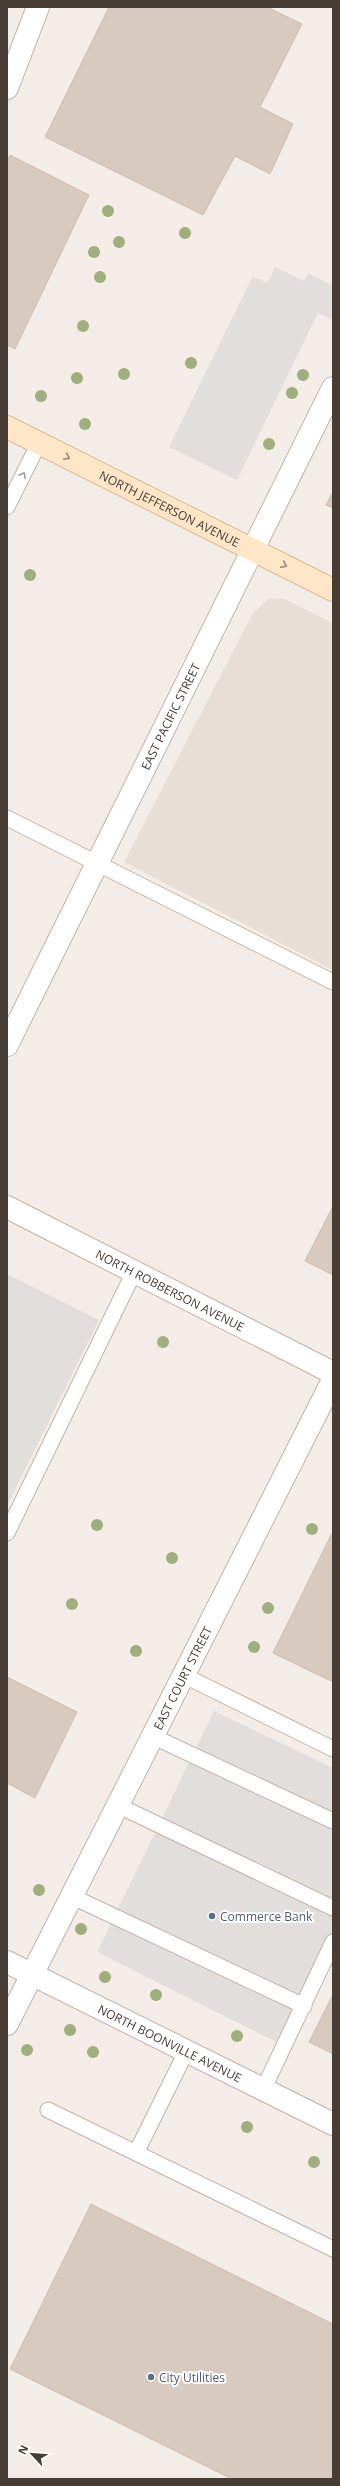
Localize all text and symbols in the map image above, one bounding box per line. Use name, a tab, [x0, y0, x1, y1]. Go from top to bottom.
one-way arrow	[63, 452, 70, 460]
street label: NORTH JEFFERSON AVENUE	[97, 466, 243, 551]
one-way arrow	[18, 472, 26, 480]
one-way arrow	[279, 560, 287, 568]
street label: EAST PACIFIC STREET	[136, 660, 204, 772]
street label: NORTH ROBBERSON AVENUE	[93, 1245, 247, 1335]
street label: EAST COURT STREET	[149, 1623, 216, 1733]
place label: Commerce Bank	[220, 1908, 313, 1925]
marker: Commerce Bank	[207, 1911, 217, 1921]
street label: NORTH BOONVILLE AVENUE	[95, 2000, 245, 2086]
place label: City Utilities	[159, 2369, 225, 2386]
marker: City Utilities	[146, 2372, 156, 2382]
north arrow	[12, 2434, 52, 2474]
text: N	[14, 2442, 31, 2457]

